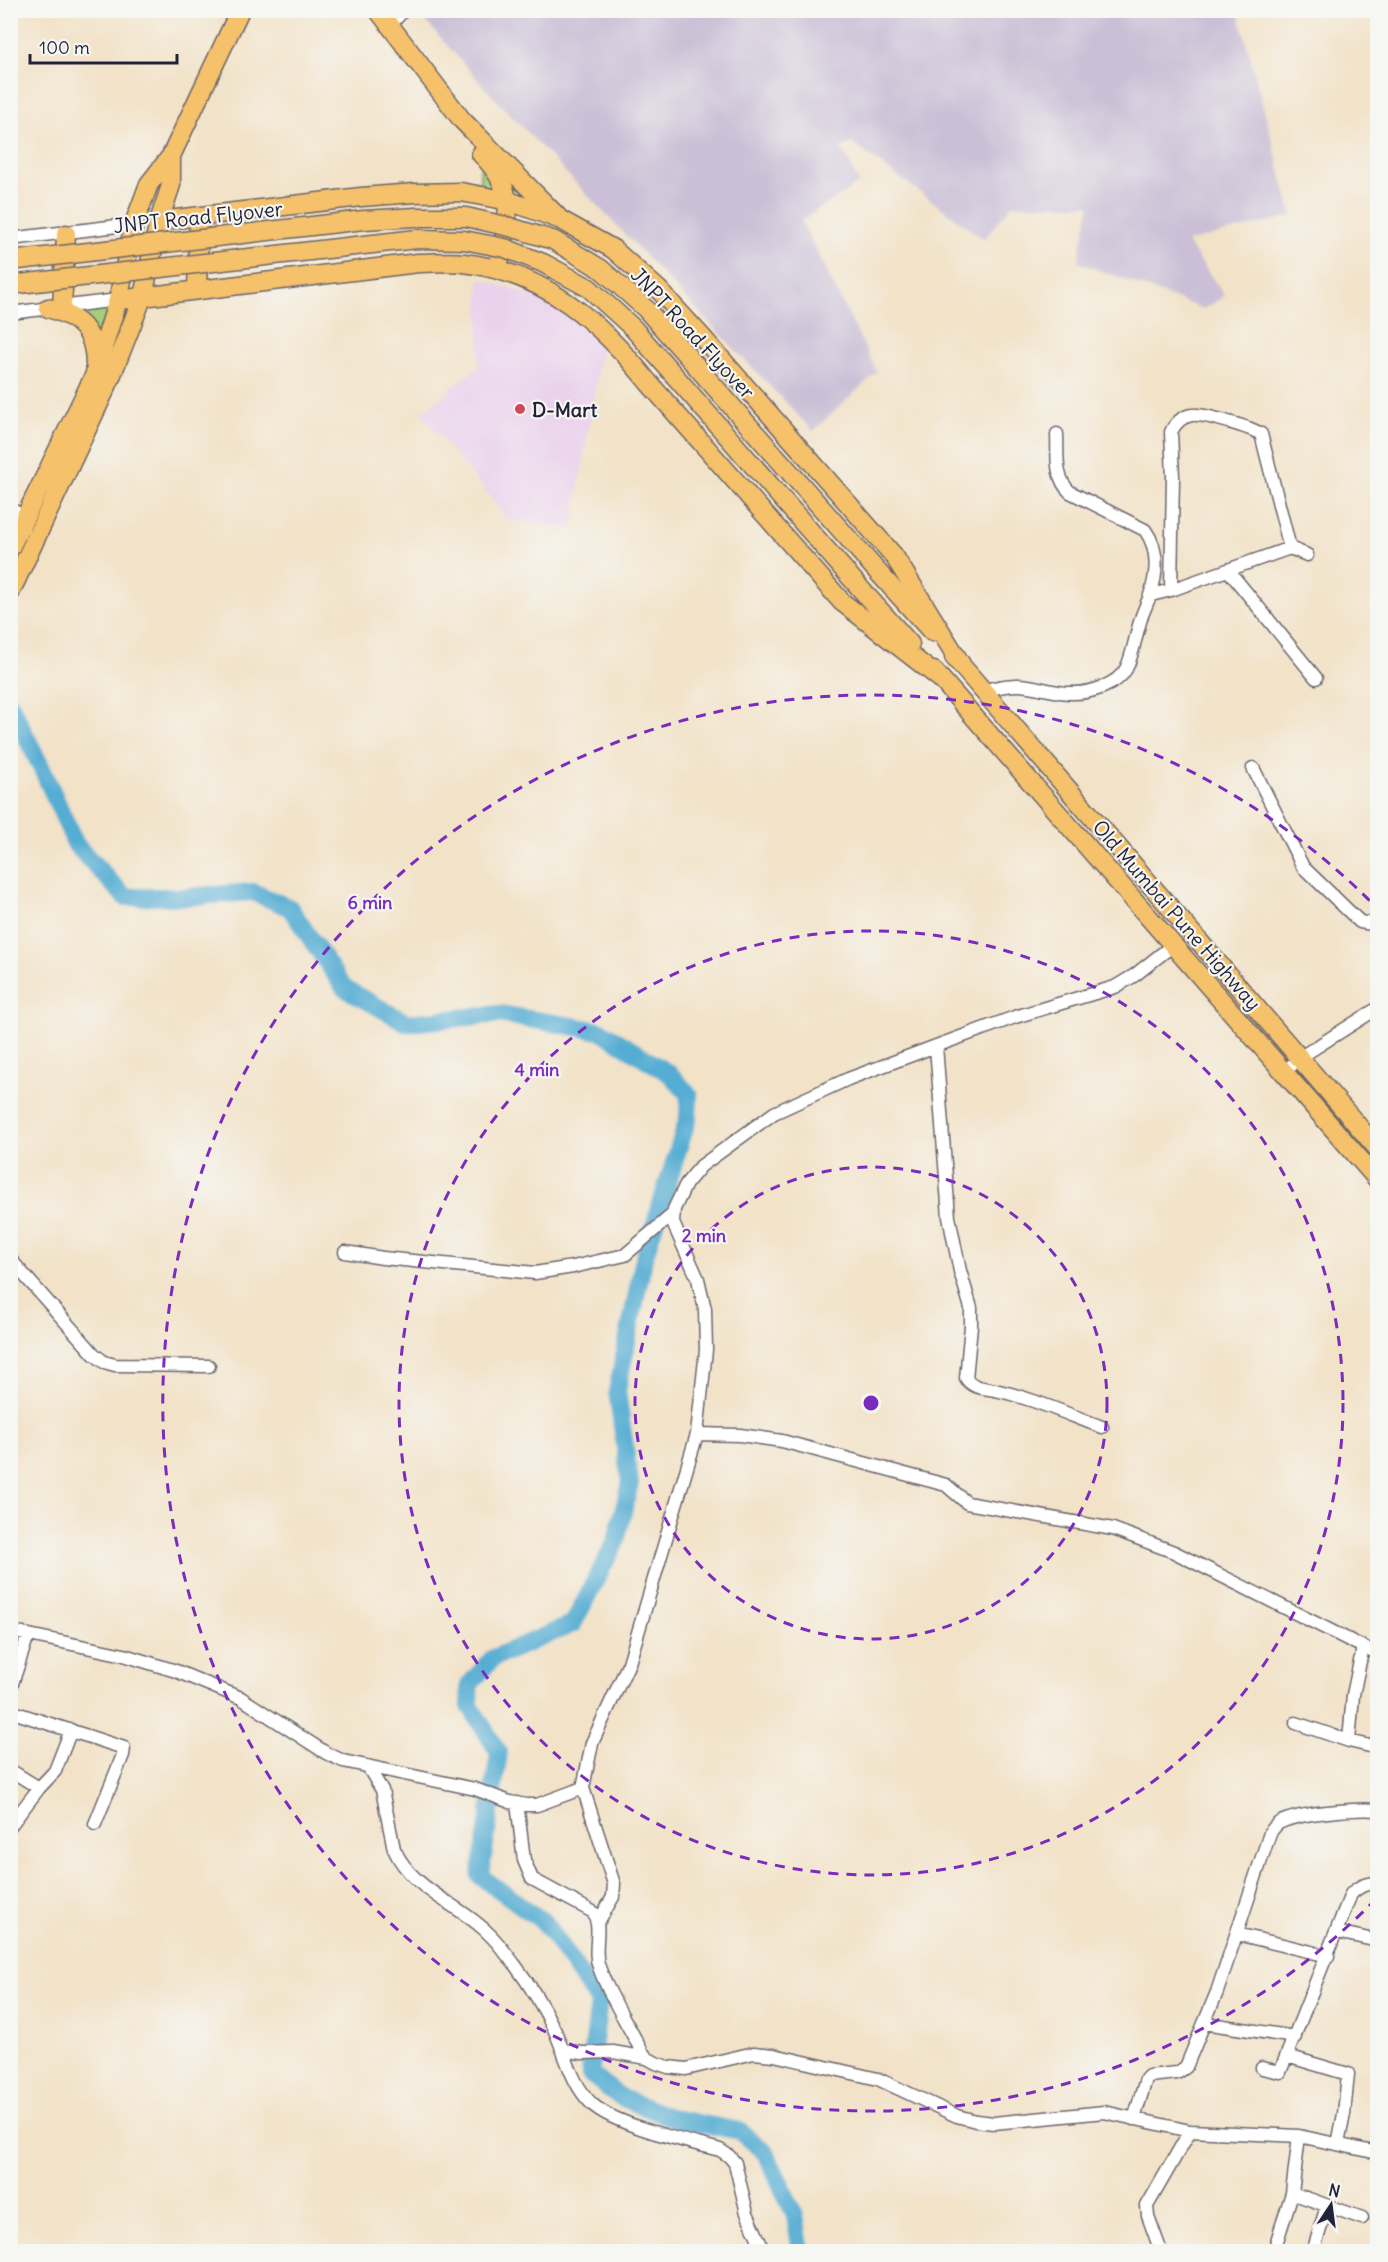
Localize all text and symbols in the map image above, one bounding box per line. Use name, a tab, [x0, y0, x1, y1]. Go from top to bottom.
scale bar	[30, 27, 177, 65]
text: 100 m	[39, 36, 90, 59]
street label: JNPT Road Flyover	[112, 196, 284, 238]
street label: JNPT Road Flyover	[626, 262, 760, 404]
place label: D-Mart	[532, 397, 597, 422]
marker: D-Mart	[513, 402, 527, 416]
street label: Old Mumbai Pune Highway	[1087, 815, 1267, 1015]
text: 6 min	[348, 891, 393, 914]
text: 4 min	[515, 1058, 560, 1081]
text: 2 min	[682, 1224, 727, 1247]
centre of rings	[861, 1393, 881, 1413]
north arrow	[1301, 2175, 1361, 2235]
text: N	[1327, 2179, 1342, 2201]

